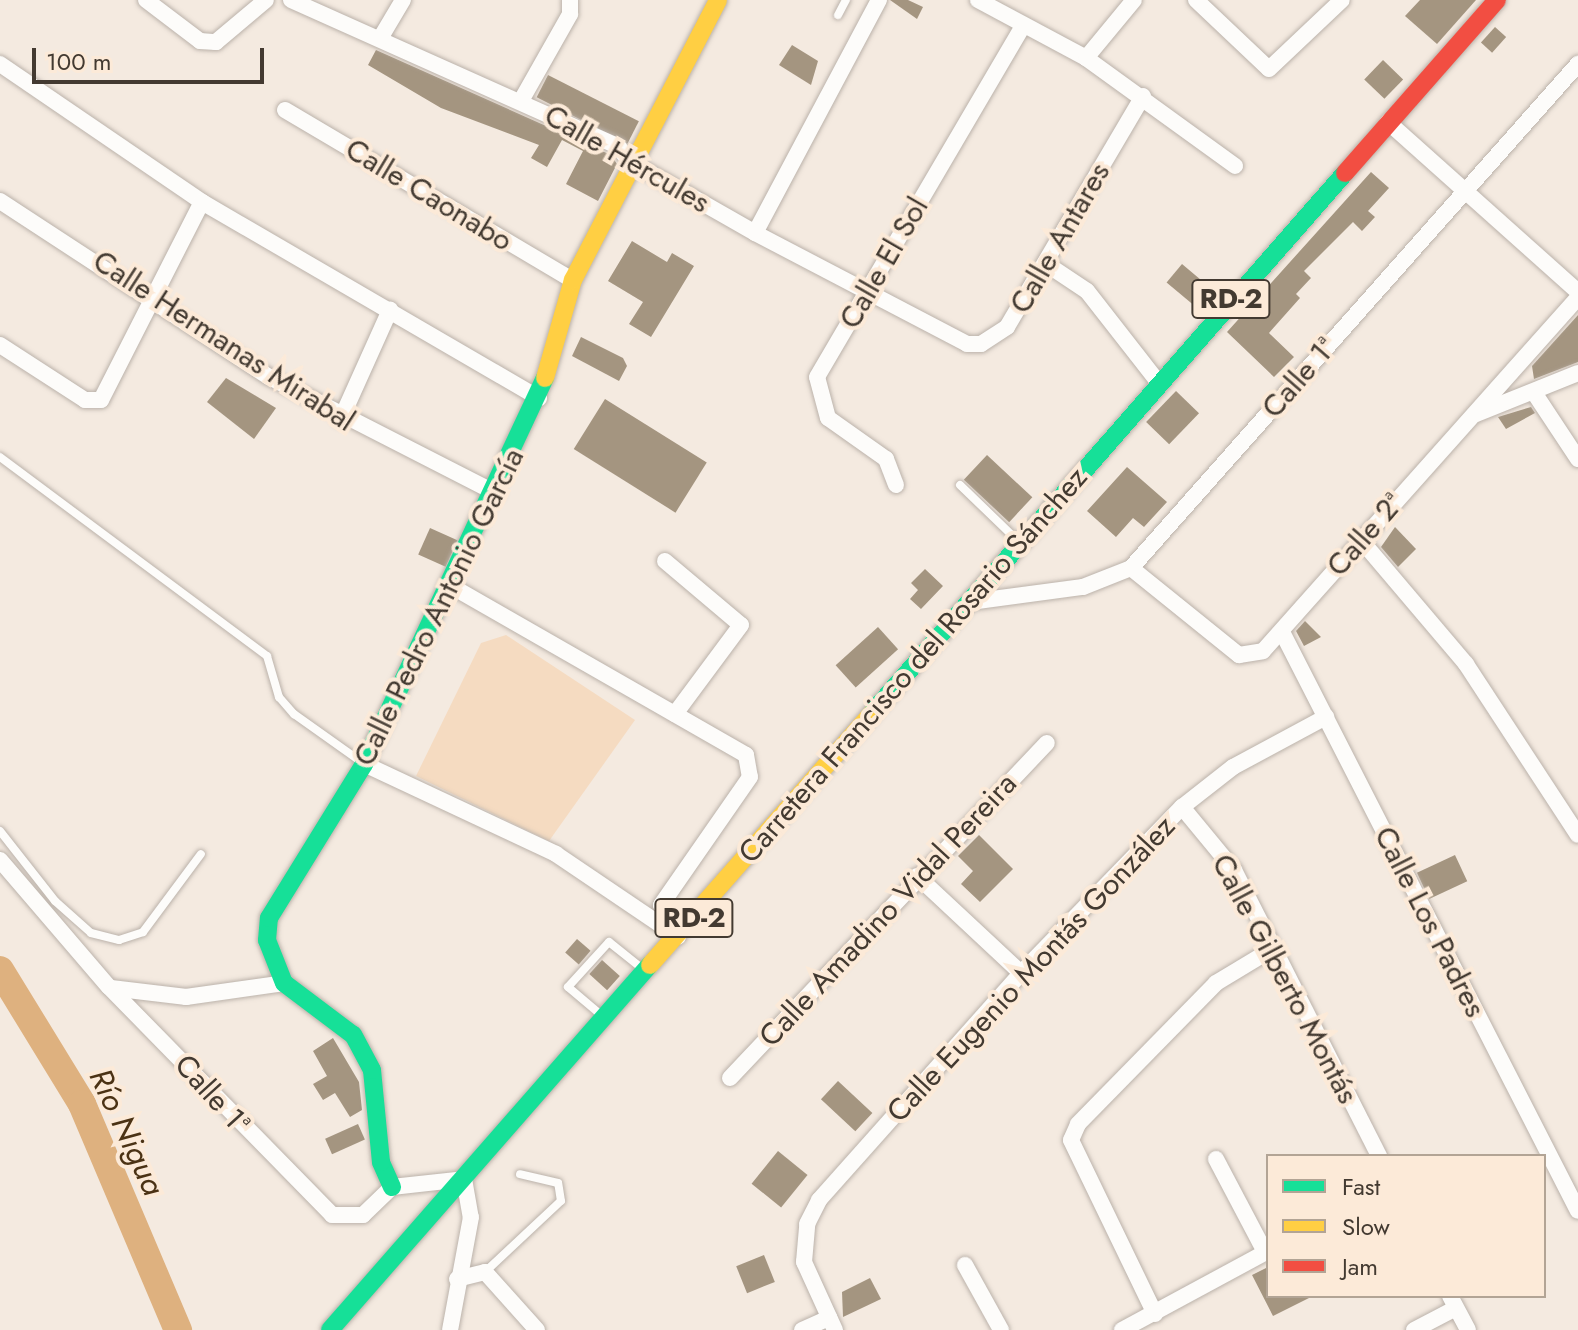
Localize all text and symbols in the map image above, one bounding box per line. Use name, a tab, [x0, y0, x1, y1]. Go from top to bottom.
scale bar	[36, 32, 268, 82]
text: 100 m	[46, 44, 112, 79]
street label: Calle Hércules	[538, 97, 716, 221]
street label: Calle Caonabo	[339, 131, 519, 259]
street label: Calle Antares	[1002, 156, 1118, 320]
street label: Calle El Sol	[832, 191, 936, 335]
street label: Calle Hermanas Mirabal	[86, 243, 362, 439]
road number: RD-2	[1191, 275, 1271, 323]
street label: Calle 1ª	[1255, 331, 1343, 425]
street label: Calle Pedro Antonio García	[346, 442, 532, 772]
street label: Carretera Francisco del Rosario Sánchez	[731, 460, 1095, 870]
street label: Calle 2ª	[1319, 486, 1411, 584]
street label: Calle Amadino Vidal Pereira	[752, 766, 1024, 1054]
street label: Calle Eugenio Montás González	[880, 808, 1182, 1130]
street label: Calle Los Padres	[1367, 821, 1493, 1023]
street label: Calle Gilberto Montás	[1204, 848, 1366, 1110]
road number: RD-2	[654, 894, 734, 942]
street label: Calle 1ª	[167, 1047, 257, 1141]
water label: Río Nigua	[81, 1062, 173, 1202]
legend	[1266, 1154, 1546, 1298]
text: Fast	[1342, 1169, 1380, 1204]
text: Slow	[1342, 1209, 1390, 1244]
text: Jam	[1342, 1249, 1378, 1284]

